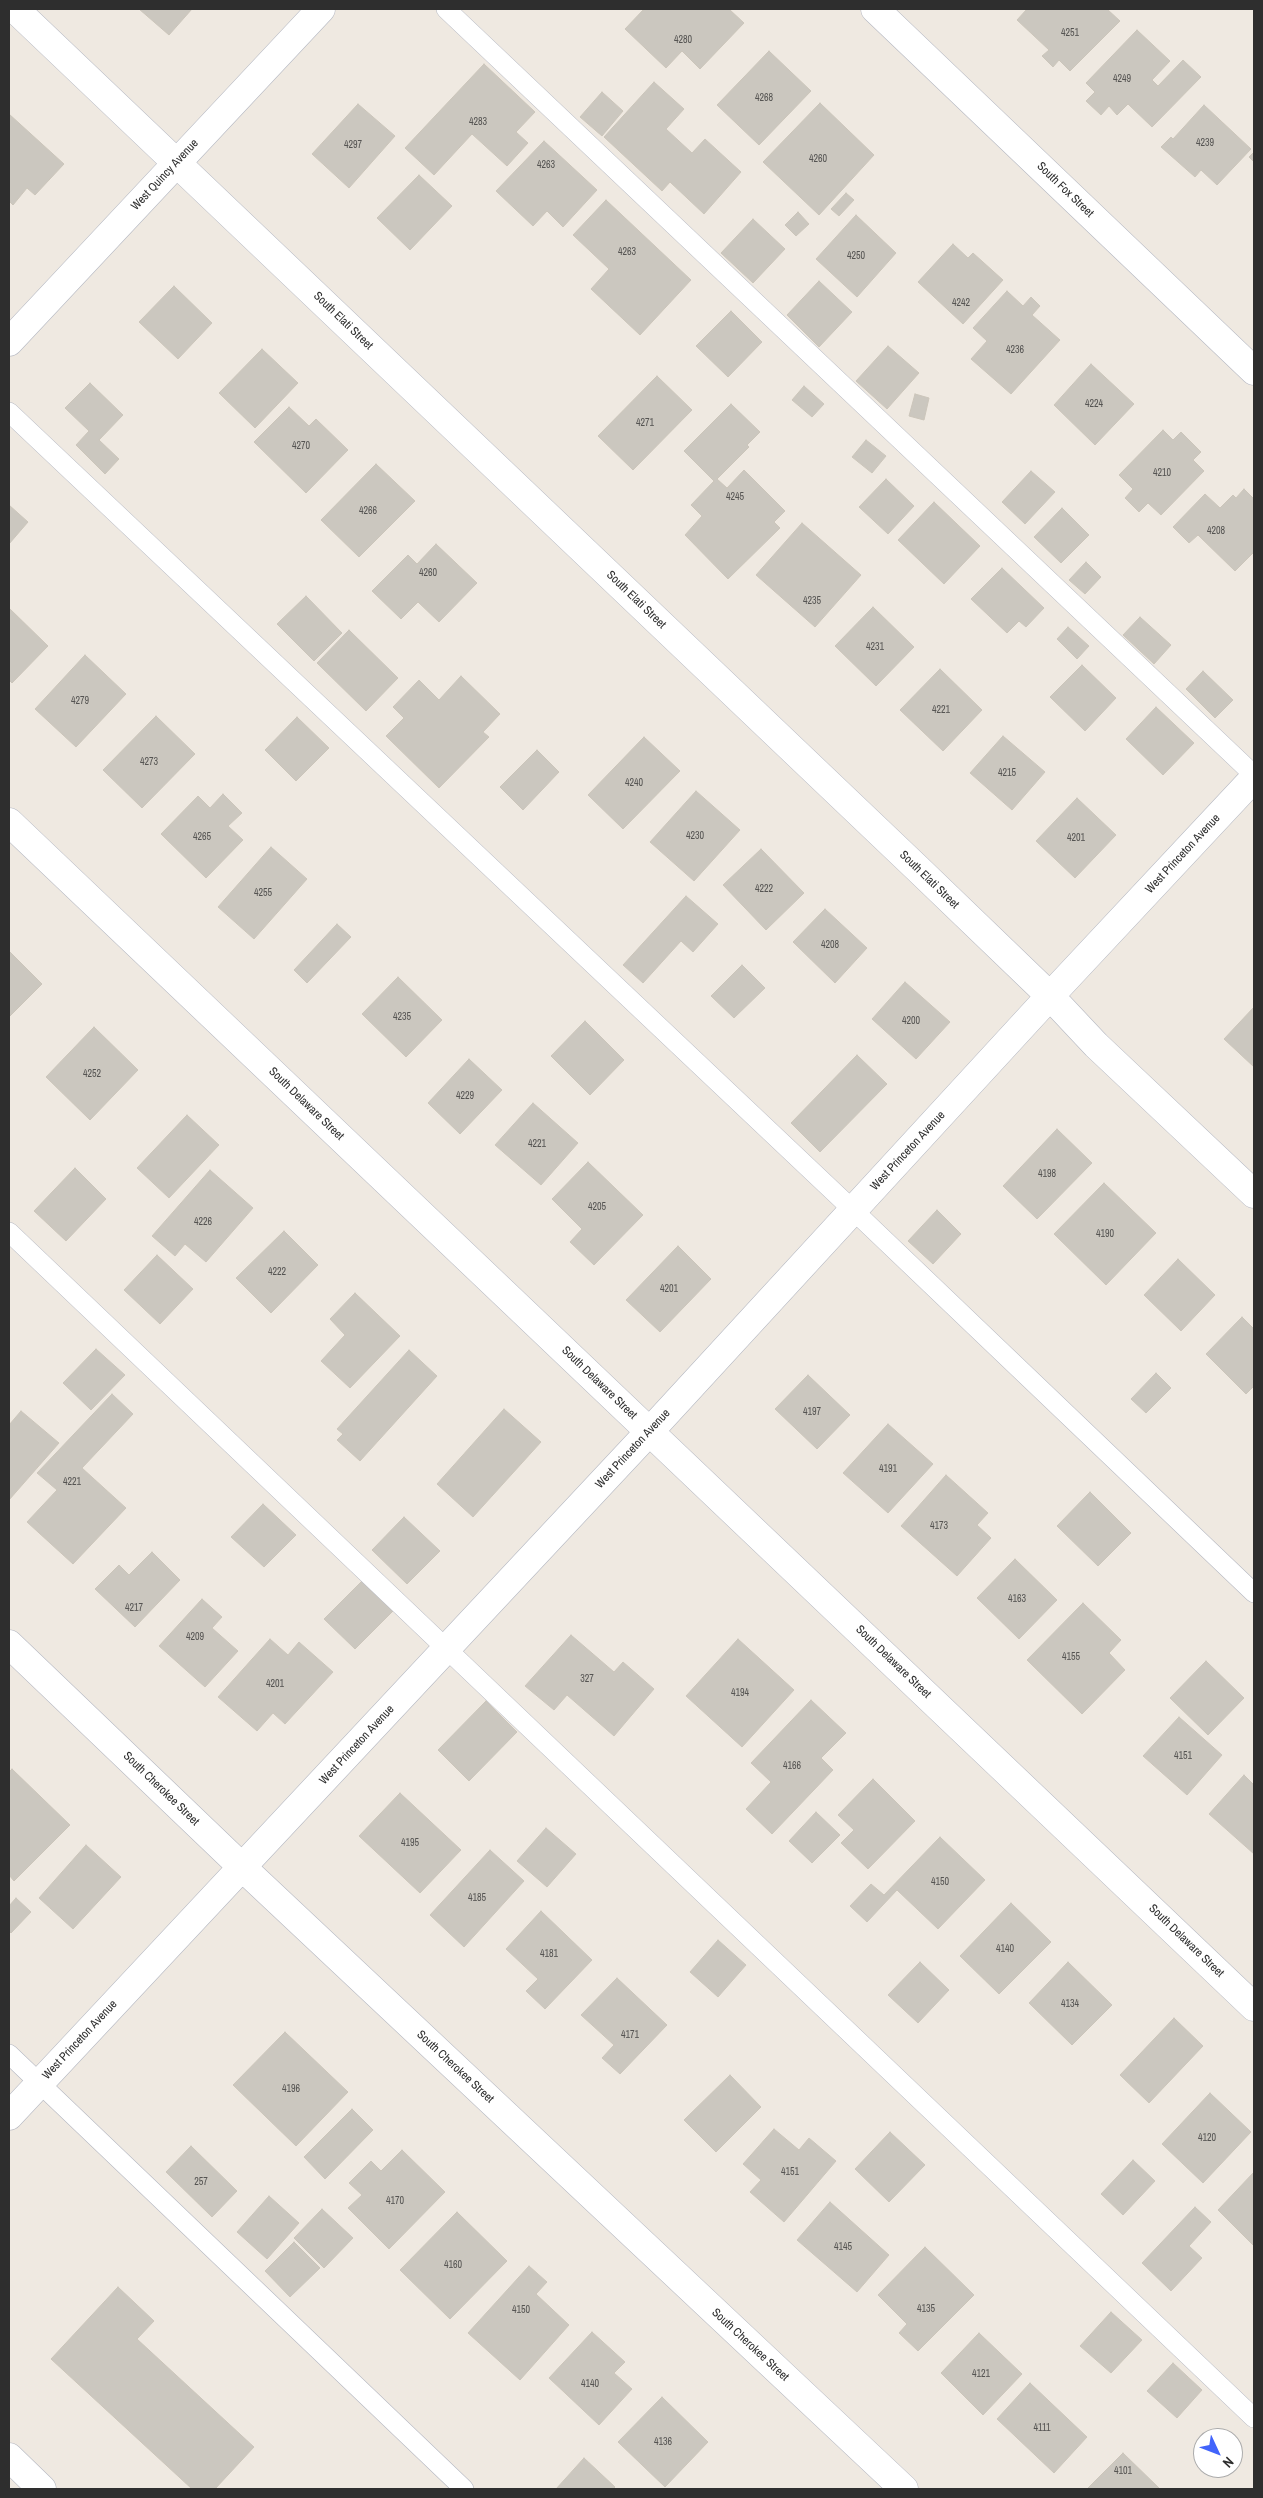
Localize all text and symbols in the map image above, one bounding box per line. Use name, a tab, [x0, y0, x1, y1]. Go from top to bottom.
house number: 4251	[1061, 27, 1079, 39]
house number: 4280	[674, 34, 692, 46]
house number: 4249	[1113, 73, 1131, 85]
house number: 4268	[755, 92, 773, 104]
house number: 4283	[469, 116, 487, 128]
street label: West Quincy Avenue	[128, 136, 202, 214]
house number: 4239	[1196, 137, 1214, 149]
house number: 4297	[344, 139, 362, 151]
house number: 4260	[809, 153, 827, 165]
house number: 4263	[537, 159, 555, 171]
street label: South Fox Street	[1034, 159, 1096, 221]
house number: 4263	[618, 246, 636, 258]
house number: 4250	[847, 250, 865, 262]
street label: South Elati Street	[310, 289, 376, 353]
house number: 4242	[952, 297, 970, 309]
house number: 4236	[1006, 344, 1024, 356]
house number: 4224	[1085, 398, 1103, 410]
house number: 4271	[636, 417, 654, 429]
house number: 4270	[292, 440, 310, 452]
house number: 4210	[1153, 467, 1171, 479]
house number: 4245	[726, 491, 744, 503]
house number: 4266	[359, 505, 377, 517]
house number: 4208	[1207, 525, 1225, 537]
house number: 4260	[419, 567, 437, 579]
street label: South Elati Street	[603, 568, 669, 632]
house number: 4235	[803, 595, 821, 607]
house number: 4231	[866, 641, 884, 653]
house number: 4279	[71, 695, 89, 707]
house number: 4221	[932, 704, 950, 716]
house number: 4273	[140, 756, 158, 768]
house number: 4215	[998, 767, 1016, 779]
house number: 4240	[625, 777, 643, 789]
street label: West Princeton Avenue	[1143, 811, 1223, 897]
house number: 4230	[686, 830, 704, 842]
house number: 4265	[193, 831, 211, 843]
house number: 4201	[1067, 832, 1085, 844]
street label: South Elati Street	[896, 848, 962, 912]
house number: 4222	[755, 883, 773, 895]
house number: 4255	[254, 887, 272, 899]
house number: 4208	[821, 939, 839, 951]
house number: 4235	[393, 1011, 411, 1023]
house number: 4200	[902, 1015, 920, 1027]
street label: South Delaware Street	[265, 1064, 347, 1144]
house number: 4252	[83, 1068, 101, 1080]
house number: 4229	[456, 1090, 474, 1102]
street label: West Princeton Avenue	[868, 1108, 948, 1194]
house number: 4221	[528, 1138, 546, 1150]
house number: 4198	[1038, 1168, 1056, 1180]
house number: 4205	[588, 1201, 606, 1213]
house number: 4226	[194, 1216, 212, 1228]
house number: 4190	[1096, 1228, 1114, 1240]
house number: 4222	[268, 1266, 286, 1278]
house number: 4201	[660, 1283, 678, 1295]
street label: South Delaware Street	[558, 1343, 640, 1423]
street label: West Princeton Avenue	[593, 1406, 673, 1492]
house number: 4197	[803, 1406, 821, 1418]
house number: 4191	[879, 1463, 897, 1475]
house number: 4221	[63, 1476, 81, 1488]
house number: 4173	[930, 1520, 948, 1532]
house number: 4163	[1008, 1593, 1026, 1605]
house number: 4217	[125, 1602, 143, 1614]
street label: South Delaware Street	[852, 1622, 934, 1702]
house number: 4209	[186, 1631, 204, 1643]
house number: 4155	[1062, 1651, 1080, 1663]
house number: 327	[580, 1673, 594, 1685]
house number: 4201	[266, 1678, 284, 1690]
house number: 4194	[731, 1687, 749, 1699]
street label: West Princeton Avenue	[317, 1702, 397, 1788]
street label: South Cherokee Street	[120, 1749, 202, 1829]
house number: 4151	[1174, 1750, 1192, 1762]
house number: 4166	[783, 1760, 801, 1772]
house number: 4195	[401, 1837, 419, 1849]
house number: 4150	[931, 1876, 949, 1888]
house number: 4185	[468, 1892, 486, 1904]
street label: South Delaware Street	[1145, 1901, 1227, 1981]
house number: 4140	[996, 1943, 1014, 1955]
house number: 4181	[540, 1948, 558, 1960]
street label: West Princeton Avenue	[40, 1997, 120, 2083]
house number: 4134	[1061, 1998, 1079, 2010]
street label: South Cherokee Street	[413, 2028, 497, 2106]
house number: 4171	[621, 2029, 639, 2041]
house number: 4196	[282, 2083, 300, 2095]
house number: 4120	[1198, 2132, 1216, 2144]
house number: 4151	[781, 2166, 799, 2178]
house number: 257	[194, 2176, 208, 2188]
house number: 4170	[386, 2195, 404, 2207]
house number: 4145	[834, 2241, 852, 2253]
house number: 4160	[444, 2259, 462, 2271]
house number: 4135	[917, 2303, 935, 2315]
house number: 4150	[512, 2304, 530, 2316]
street label: South Cherokee Street	[708, 2306, 792, 2384]
house number: 4121	[972, 2368, 990, 2380]
house number: 4140	[581, 2378, 599, 2390]
house number: 4111	[1033, 2422, 1051, 2434]
north arrow	[1193, 2428, 1243, 2478]
house number: 4136	[654, 2436, 672, 2448]
text: N	[1219, 2453, 1238, 2472]
house number: 4101	[1114, 2465, 1132, 2477]

